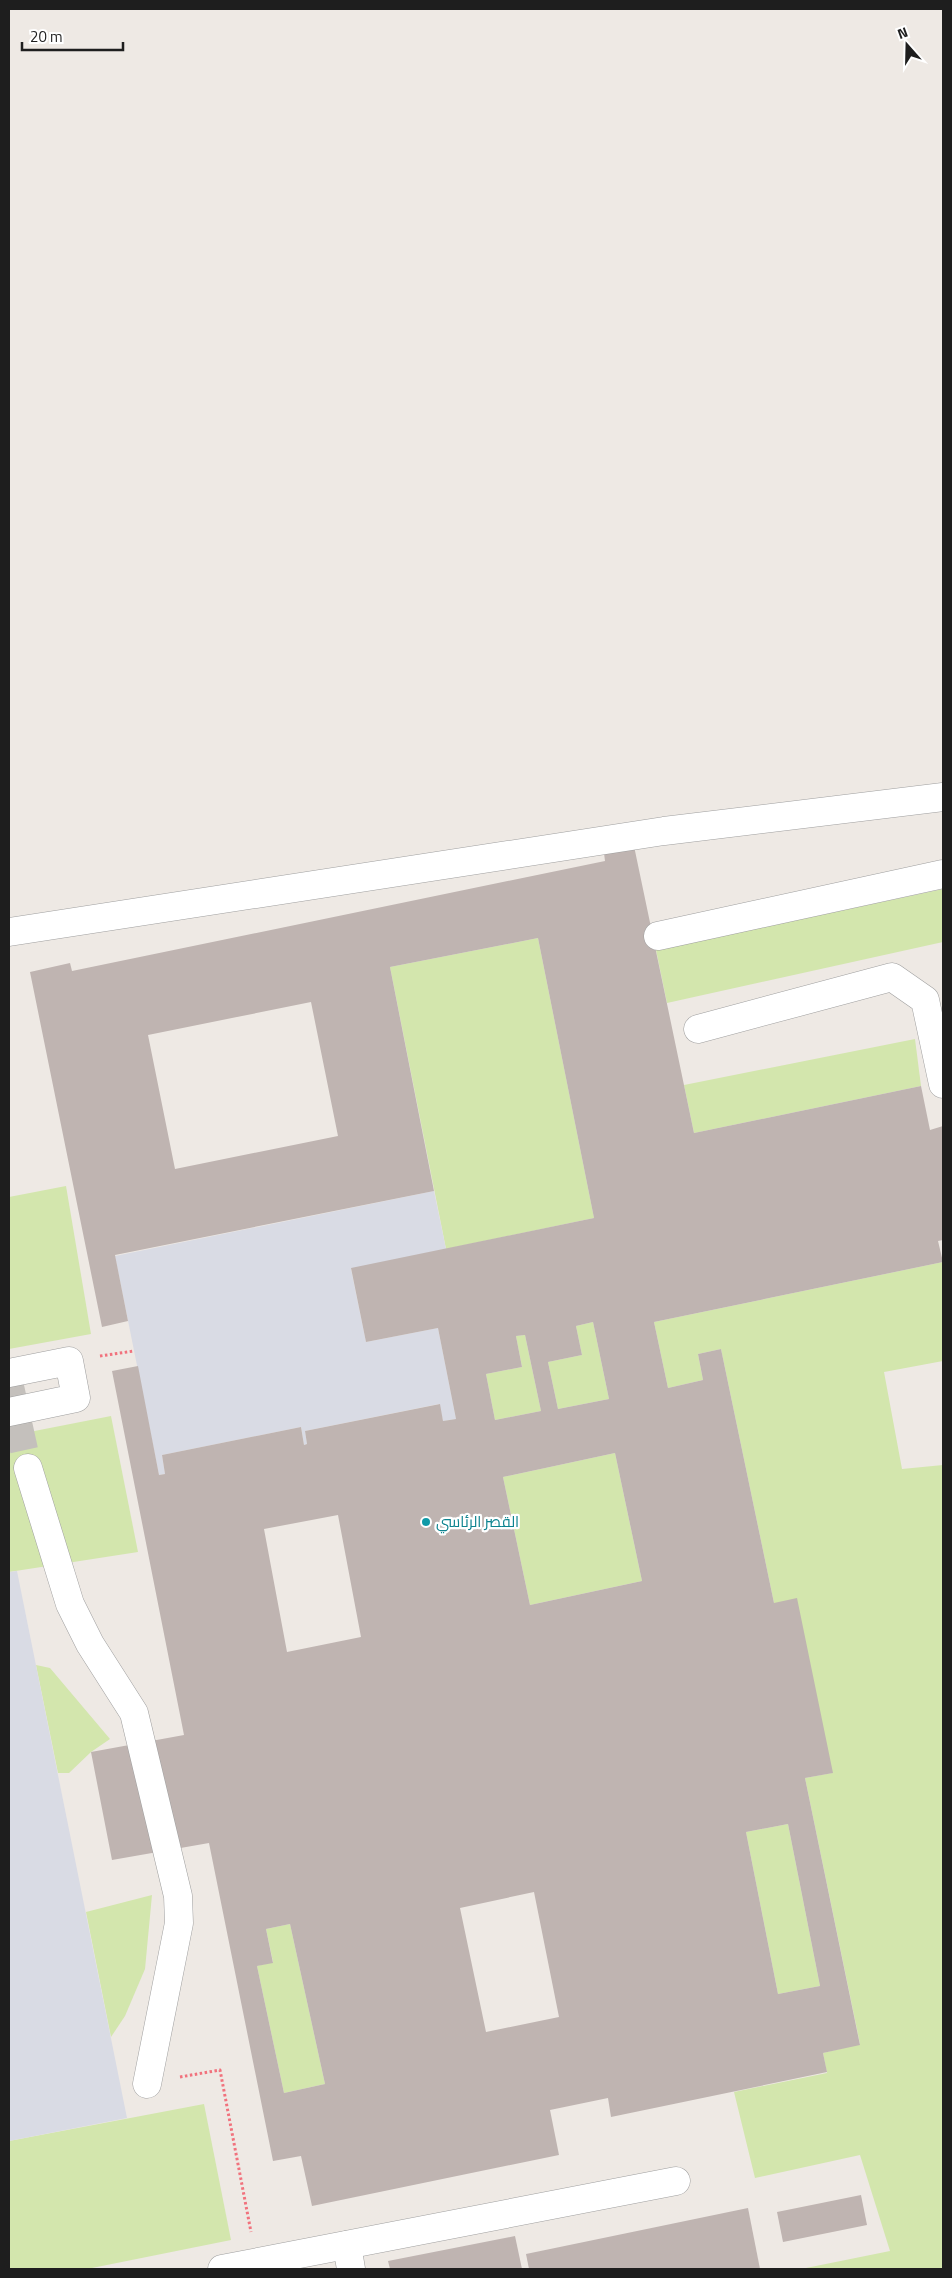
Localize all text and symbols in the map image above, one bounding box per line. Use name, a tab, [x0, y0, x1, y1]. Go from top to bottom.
scale bar	[22, 20, 124, 52]
north arrow	[882, 20, 932, 70]
text: N	[894, 21, 911, 44]
text: 20 m	[30, 25, 63, 48]
place label: القصر الرئاسي	[436, 1510, 519, 1534]
marker: القصر الرئاسي	[420, 1516, 432, 1528]

